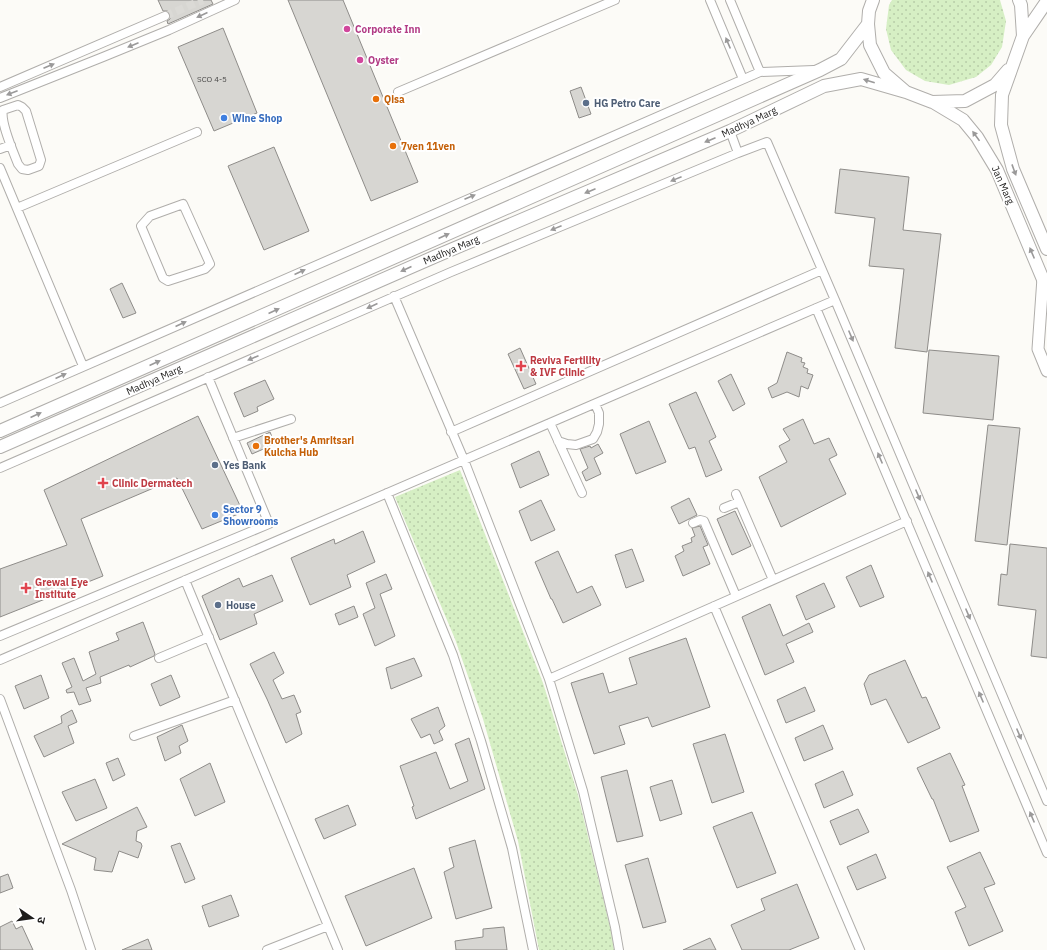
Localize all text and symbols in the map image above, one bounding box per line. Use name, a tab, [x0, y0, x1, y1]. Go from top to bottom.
one-way arrow	[197, 12, 208, 18]
place label: Corporate Inn	[355, 23, 420, 36]
marker: Corporate Inn	[342, 24, 352, 34]
one-way arrow	[725, 37, 731, 49]
one-way arrow	[128, 42, 139, 48]
place label: Oyster	[368, 54, 399, 67]
marker: Oyster	[355, 55, 365, 65]
one-way arrow	[43, 63, 54, 69]
house number: SCO 4-5	[197, 74, 227, 84]
one-way arrow	[862, 78, 874, 84]
one-way arrow	[6, 91, 18, 97]
place label: Qisa	[384, 93, 405, 106]
marker: Qisa	[371, 94, 381, 104]
place label: HG Petro Care	[594, 97, 661, 110]
marker: HG Petro Care	[581, 98, 591, 108]
street label: Madhya Marg	[719, 103, 779, 140]
place label: Wine Shop	[232, 112, 282, 125]
marker: Wine Shop	[219, 113, 229, 123]
one-way arrow	[972, 131, 980, 141]
one-way arrow	[703, 137, 715, 143]
place label: 7ven 11ven	[401, 140, 455, 153]
marker: 7ven 11ven	[388, 141, 398, 151]
street label: Jan Marg	[989, 164, 1017, 207]
one-way arrow	[1011, 164, 1017, 176]
one-way arrow	[670, 176, 682, 182]
one-way arrow	[584, 188, 596, 194]
one-way arrow	[465, 194, 477, 200]
one-way arrow	[551, 225, 562, 231]
street label: Madhya Marg	[421, 232, 482, 268]
one-way arrow	[438, 232, 450, 238]
one-way arrow	[1029, 248, 1035, 259]
one-way arrow	[401, 266, 412, 272]
one-way arrow	[294, 269, 305, 275]
one-way arrow	[366, 303, 377, 309]
one-way arrow	[268, 307, 280, 313]
one-way arrow	[175, 321, 186, 327]
one-way arrow	[848, 331, 854, 343]
place label: Reviva Fertility & IVF Clinic	[530, 354, 601, 379]
one-way arrow	[247, 355, 258, 361]
one-way arrow	[149, 360, 160, 366]
marker: Reviva Fertility & IVF Clinic	[515, 360, 527, 372]
street label: Madhya Marg	[124, 362, 185, 398]
one-way arrow	[56, 373, 67, 379]
one-way arrow	[30, 412, 42, 418]
place label: Brother's Amritsari Kulcha Hub	[264, 434, 354, 459]
marker: Brother's Amritsari Kulcha Hub	[251, 441, 261, 451]
one-way arrow	[876, 451, 882, 463]
place label: Yes Bank	[223, 459, 266, 472]
marker: Yes Bank	[210, 460, 220, 470]
marker: Clinic Dermatech	[97, 477, 109, 489]
place label: Clinic Dermatech	[112, 477, 193, 490]
one-way arrow	[915, 489, 921, 501]
place label: Sector 9 Showrooms	[223, 503, 278, 528]
marker: Sector 9 Showrooms	[210, 510, 220, 520]
one-way arrow	[927, 571, 933, 583]
place label: Grewal Eye Institute	[35, 576, 88, 601]
marker: Grewal Eye Institute	[20, 582, 32, 594]
place label: House	[226, 599, 256, 612]
marker: House	[213, 600, 223, 610]
one-way arrow	[965, 609, 971, 620]
one-way arrow	[978, 691, 984, 703]
one-way arrow	[1016, 729, 1022, 741]
one-way arrow	[1029, 811, 1035, 822]
north arrow	[12, 898, 52, 938]
text: उ	[34, 916, 49, 926]

